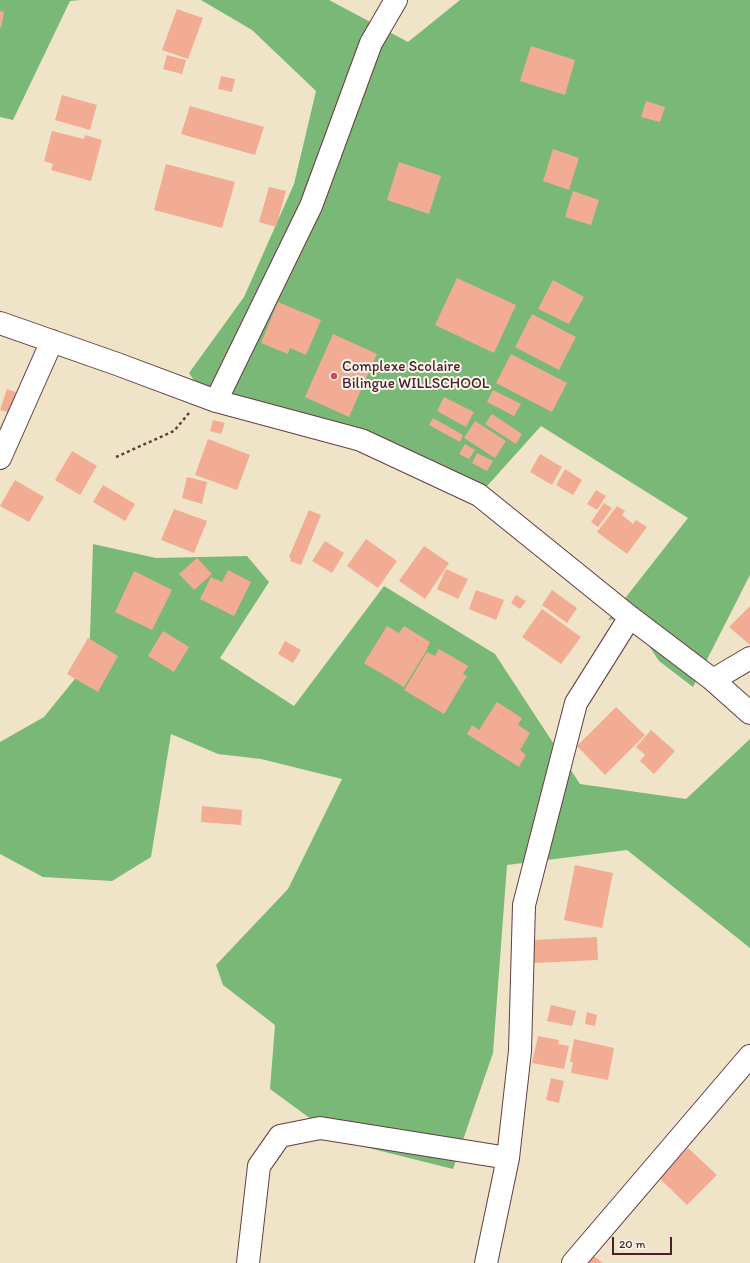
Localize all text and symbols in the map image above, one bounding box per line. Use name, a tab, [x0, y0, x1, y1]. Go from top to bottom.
place label: Complexe Scolaire Bilingue WILLSCHOOL	[342, 358, 489, 393]
marker: Complexe Scolaire Bilingue WILLSCHOOL	[329, 371, 339, 381]
scale bar	[614, 1229, 674, 1255]
text: 20 m	[619, 1237, 646, 1251]

